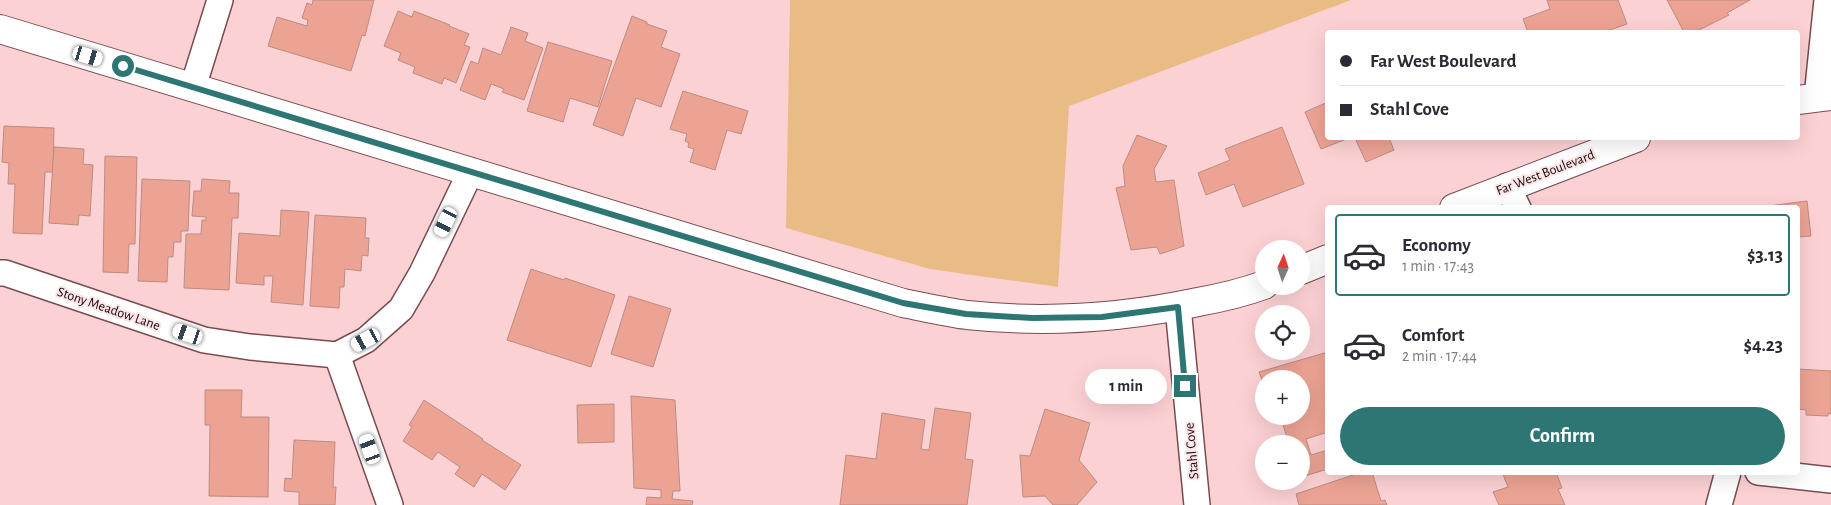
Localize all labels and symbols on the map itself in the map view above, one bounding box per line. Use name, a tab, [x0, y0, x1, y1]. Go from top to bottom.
car	[71, 44, 104, 68]
route start	[112, 55, 134, 77]
street label: Far West Boulevard	[1494, 148, 1597, 198]
car	[432, 205, 459, 239]
north arrow	[1255, 240, 1310, 295]
street label: Stony Meadow Lane	[55, 285, 162, 333]
car	[171, 322, 204, 346]
car	[349, 326, 382, 354]
callout: 1 min	[1085, 368, 1168, 404]
route end	[1174, 375, 1196, 397]
street label: Stahl Cove	[1183, 422, 1201, 480]
car	[357, 432, 382, 466]

